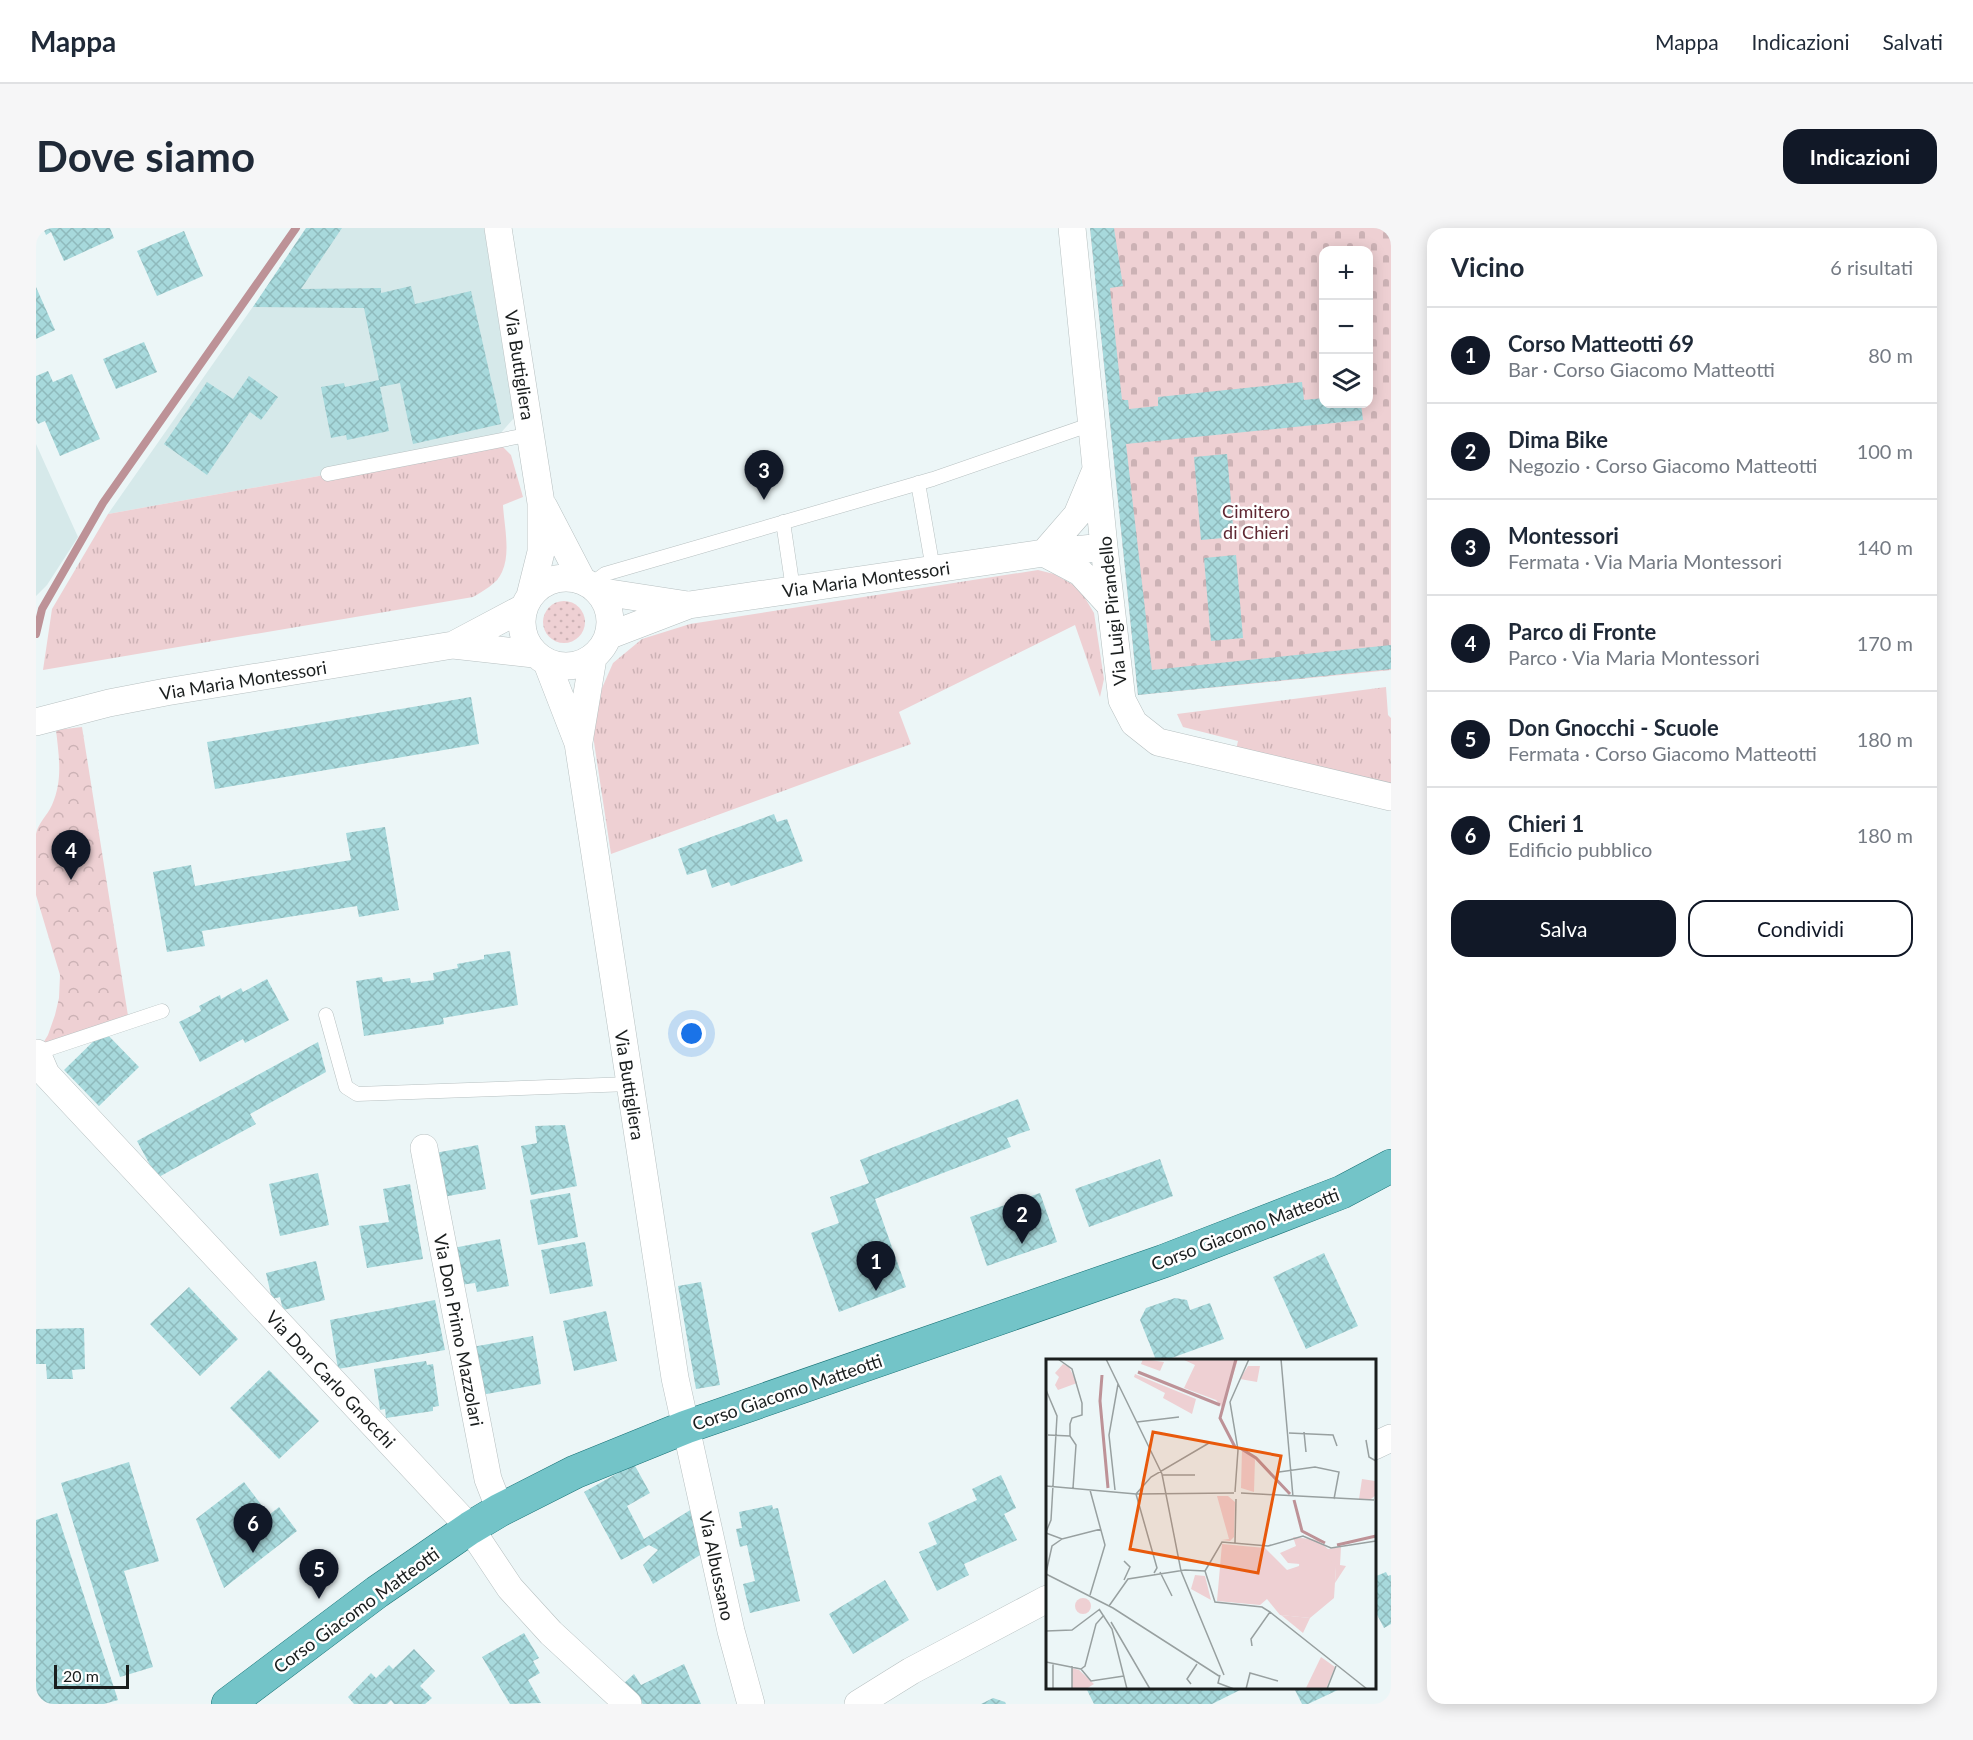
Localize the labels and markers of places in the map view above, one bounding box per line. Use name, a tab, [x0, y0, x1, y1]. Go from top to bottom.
pin: 3	[744, 450, 784, 500]
pin: 4	[51, 830, 90, 880]
pin: 2	[1002, 1194, 1042, 1244]
pin: 1	[856, 1242, 896, 1291]
pin: 6	[234, 1504, 272, 1553]
pin: 5	[300, 1550, 338, 1599]

